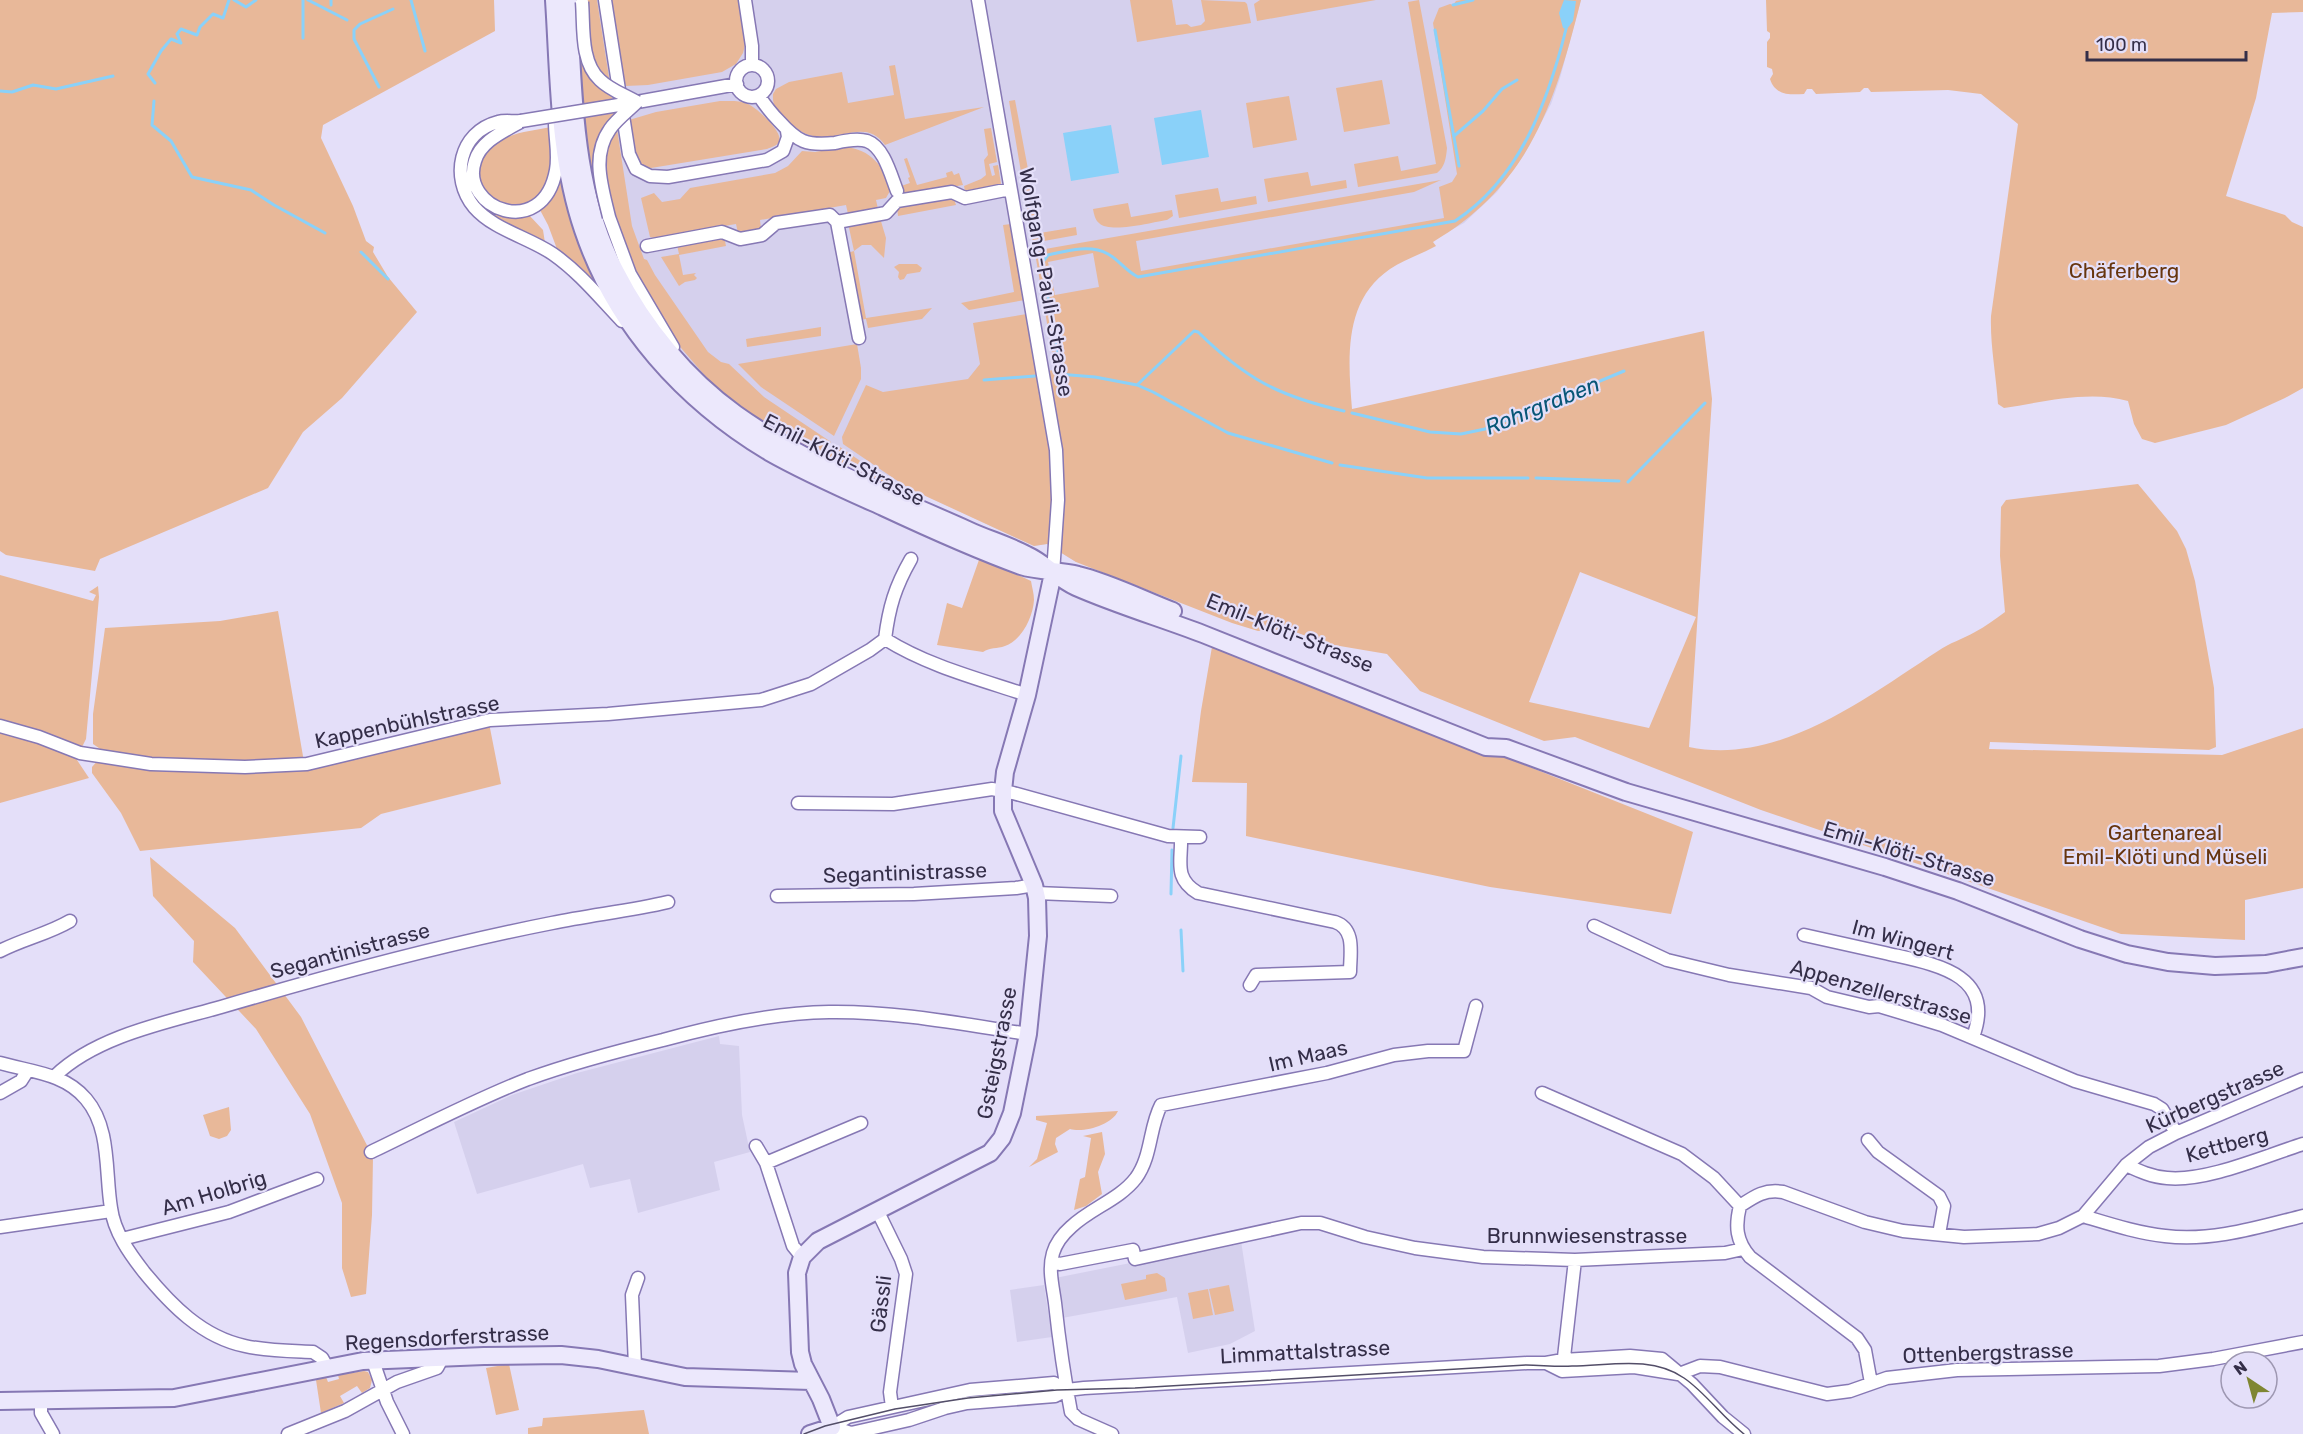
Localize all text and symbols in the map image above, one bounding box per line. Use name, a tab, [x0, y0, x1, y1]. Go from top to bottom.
scale bar	[2087, 24, 2246, 62]
text: 100 m	[2096, 34, 2147, 56]
street label: Wolfgang-Pauli-Strasse	[1014, 165, 1079, 398]
park label: Chäferberg	[2069, 258, 2179, 283]
water label: Rohrgraben	[1481, 370, 1604, 441]
street label: Emil-Klöti-Strasse	[759, 408, 929, 511]
street label: Emil-Klöti-Strasse	[1203, 588, 1377, 678]
street label: Kappenbühlstrasse	[312, 690, 501, 753]
street label: Emil-Klöti-Strasse	[1820, 816, 1998, 892]
park label: Gartenareal Emil-Klöti und Müseli	[2063, 820, 2267, 869]
street label: Segantinistrasse	[823, 857, 987, 888]
street label: Im Wingert	[1850, 914, 1957, 965]
street label: Segantinistrasse	[267, 917, 432, 984]
street label: Appenzellerstrasse	[1788, 954, 1975, 1029]
street label: Gsteigstrasse	[971, 985, 1022, 1121]
street label: Im Maas	[1266, 1034, 1350, 1077]
street label: Kürbergstrasse	[2142, 1055, 2288, 1138]
street label: Kettberg	[2183, 1121, 2271, 1168]
street label: Am Holbrig	[158, 1165, 269, 1220]
street label: Brunnwiesenstrasse	[1487, 1223, 1687, 1248]
street label: Gässli	[865, 1274, 896, 1334]
street label: Regensdorferstrasse	[344, 1320, 550, 1355]
street label: Limmattalstrasse	[1219, 1335, 1391, 1368]
street label: Ottenbergstrasse	[1902, 1337, 2074, 1368]
north arrow	[2219, 1350, 2279, 1410]
text: N	[2230, 1357, 2251, 1379]

